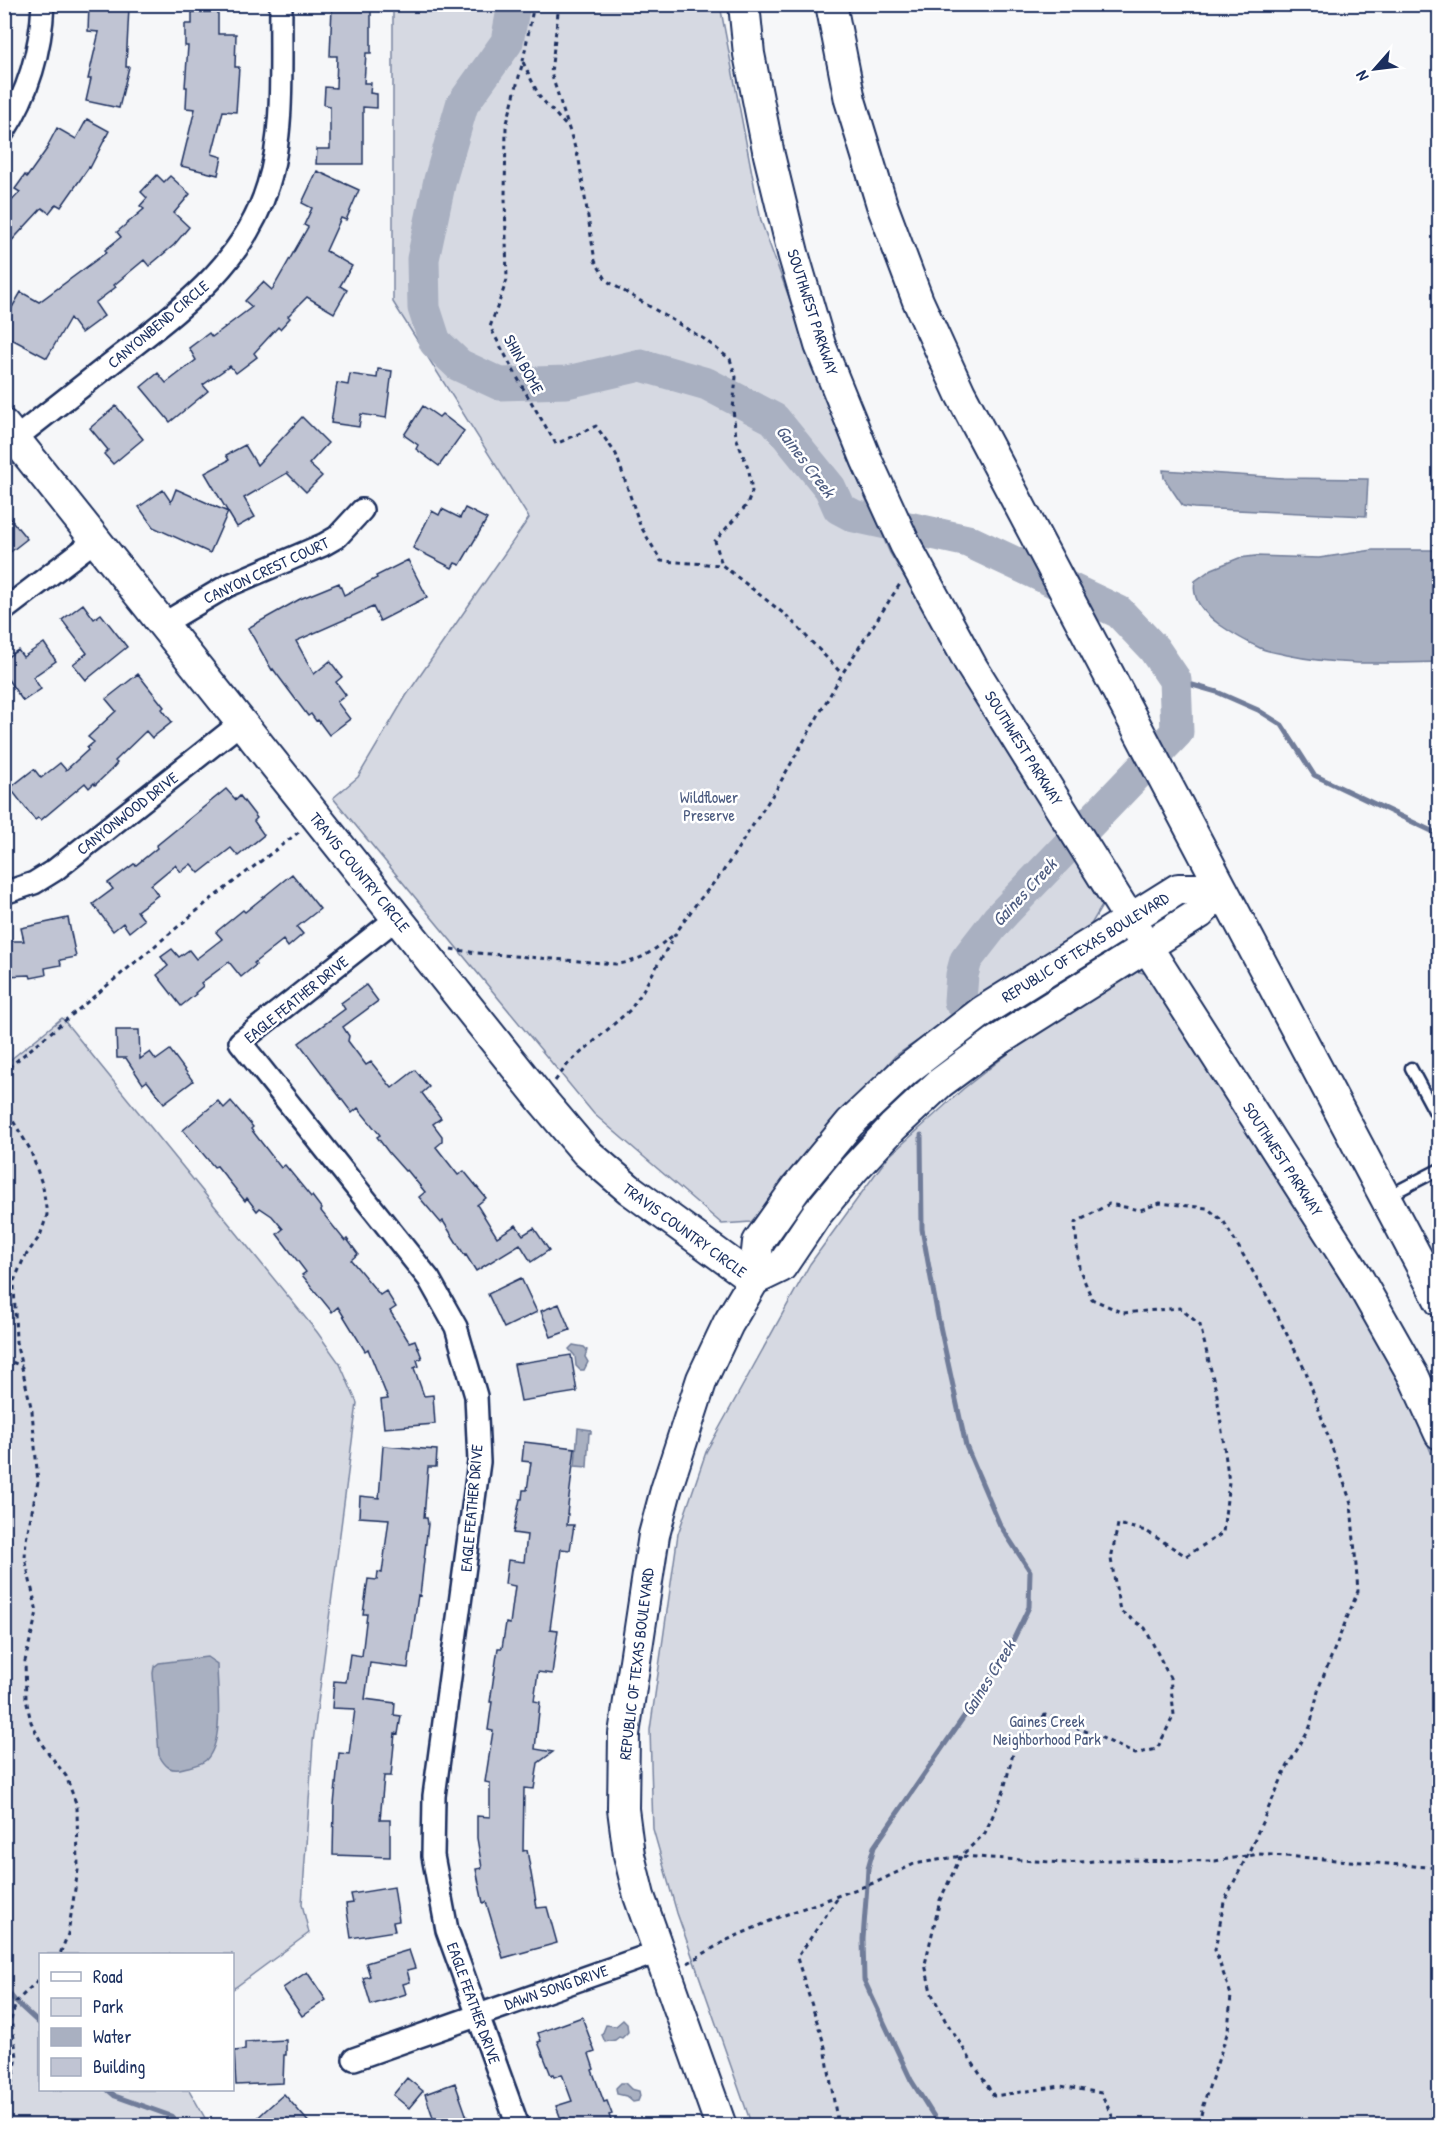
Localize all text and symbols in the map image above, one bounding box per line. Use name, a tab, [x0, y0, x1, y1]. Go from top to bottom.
north arrow	[1345, 39, 1405, 99]
text: N	[1350, 67, 1373, 85]
street label: SOUTHWEST PARKWAY	[782, 246, 844, 378]
street label: CANYONBEND CIRCLE	[103, 275, 213, 373]
street label: SHIN BOME	[499, 331, 549, 397]
water label: Gaines Creek	[771, 420, 842, 504]
street label: CANYON CREST COURT	[200, 531, 333, 609]
street label: SOUTHWEST PARKWAY	[980, 686, 1068, 810]
street label: CANYONWOOD DRIVE	[72, 766, 182, 860]
park label: Wildflower Preserve	[680, 786, 738, 826]
street label: TRAVIS COUNTRY CIRCLE	[305, 807, 415, 937]
water label: Gaines Creek	[986, 851, 1063, 931]
street label: REPUBLIC OF TEXAS BOULEVARD	[997, 886, 1173, 1008]
street label: EAGLE FEATHER DRIVE	[239, 950, 353, 1048]
street label: SOUTHWEST PARKWAY	[1238, 1098, 1328, 1220]
street label: TRAVIS COUNTRY CIRCLE	[619, 1177, 751, 1283]
street label: EAGLE FEATHER DRIVE	[454, 1443, 488, 1573]
street label: REPUBLIC OF TEXAS BOULEVARD	[613, 1566, 659, 1761]
water label: Gaines Creek	[955, 1634, 1022, 1721]
park label: Gaines Creek Neighborhood Park	[993, 1710, 1101, 1750]
street label: EAGLE FEATHER DRIVE	[442, 1939, 506, 2067]
legend	[39, 1953, 234, 2091]
street label: DAWN SONG DRIVE	[501, 1959, 611, 2015]
text: Road	[93, 1964, 123, 1989]
text: Park	[93, 1994, 124, 2019]
text: Water	[93, 2024, 131, 2049]
text: Building	[93, 2054, 145, 2079]

